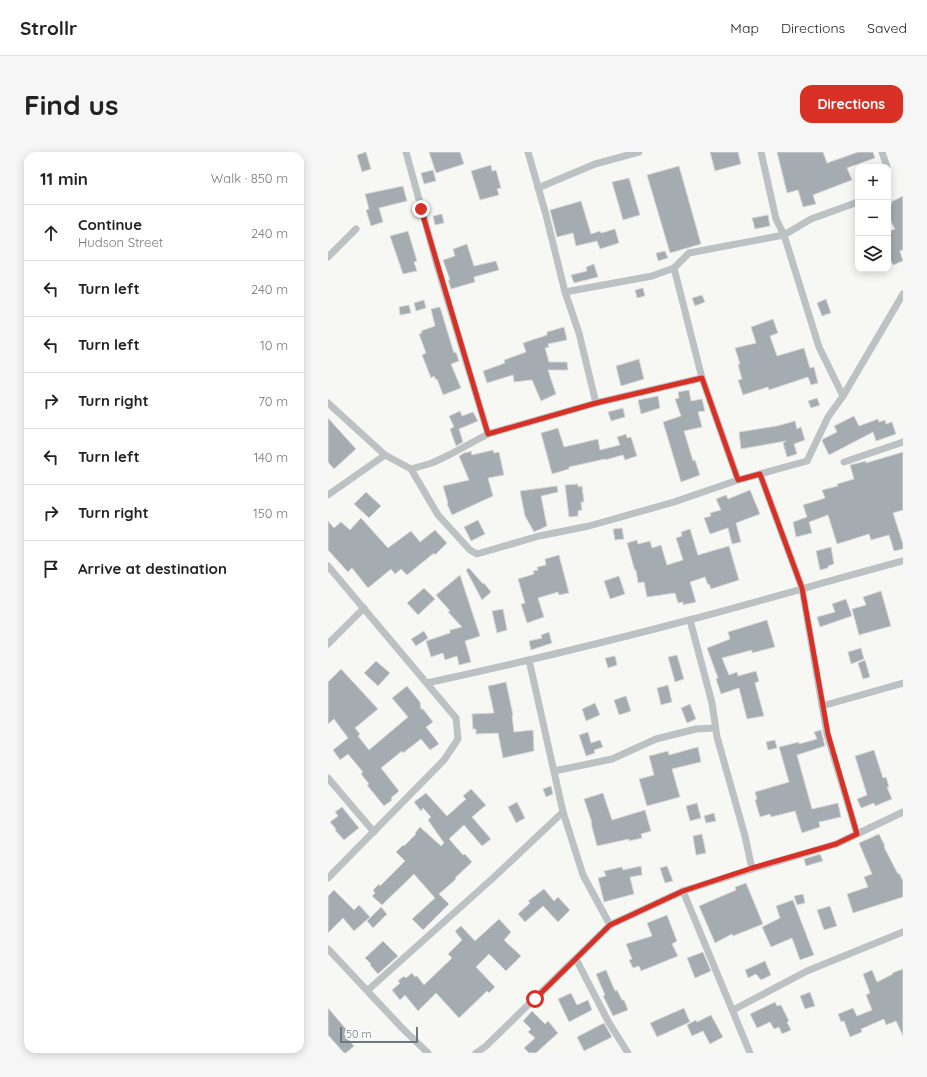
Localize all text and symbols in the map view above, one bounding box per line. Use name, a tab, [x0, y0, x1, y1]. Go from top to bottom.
text: Strollr	[20, 16, 77, 40]
text: Map	[730, 19, 759, 37]
text: Directions	[781, 19, 845, 37]
text: Saved	[867, 19, 907, 37]
button: Directions	[800, 85, 903, 123]
text: Find us	[24, 87, 118, 122]
map controls	[855, 164, 891, 272]
button: +	[855, 164, 891, 200]
text: 11 min	[40, 168, 88, 189]
text: Walk · 850 m	[211, 170, 288, 186]
route end	[412, 200, 430, 218]
button: −	[855, 200, 891, 236]
text: Continue	[78, 215, 142, 234]
icon: ahead	[40, 222, 62, 244]
text: 240 m	[251, 225, 288, 241]
text: Hudson Street	[78, 234, 163, 250]
button: layers	[855, 236, 891, 272]
icon: left	[40, 278, 62, 300]
text: Turn left	[78, 279, 140, 298]
text: 240 m	[251, 281, 288, 297]
icon: left	[40, 334, 62, 356]
text: Turn left	[78, 335, 140, 354]
text: 10 m	[260, 337, 288, 353]
icon: right	[40, 390, 62, 412]
text: Turn right	[78, 391, 149, 410]
text: 70 m	[258, 393, 288, 409]
icon: left	[40, 446, 62, 468]
text: Turn left	[78, 447, 140, 466]
text: 140 m	[253, 449, 288, 465]
icon: right	[40, 502, 62, 524]
text: Turn right	[78, 503, 149, 522]
text: 150 m	[253, 505, 288, 521]
icon: arrive	[40, 558, 62, 580]
text: Arrive at destination	[78, 559, 227, 578]
route start	[526, 990, 544, 1008]
scale bar	[340, 1025, 418, 1044]
text: 50 m	[346, 1027, 372, 1041]

